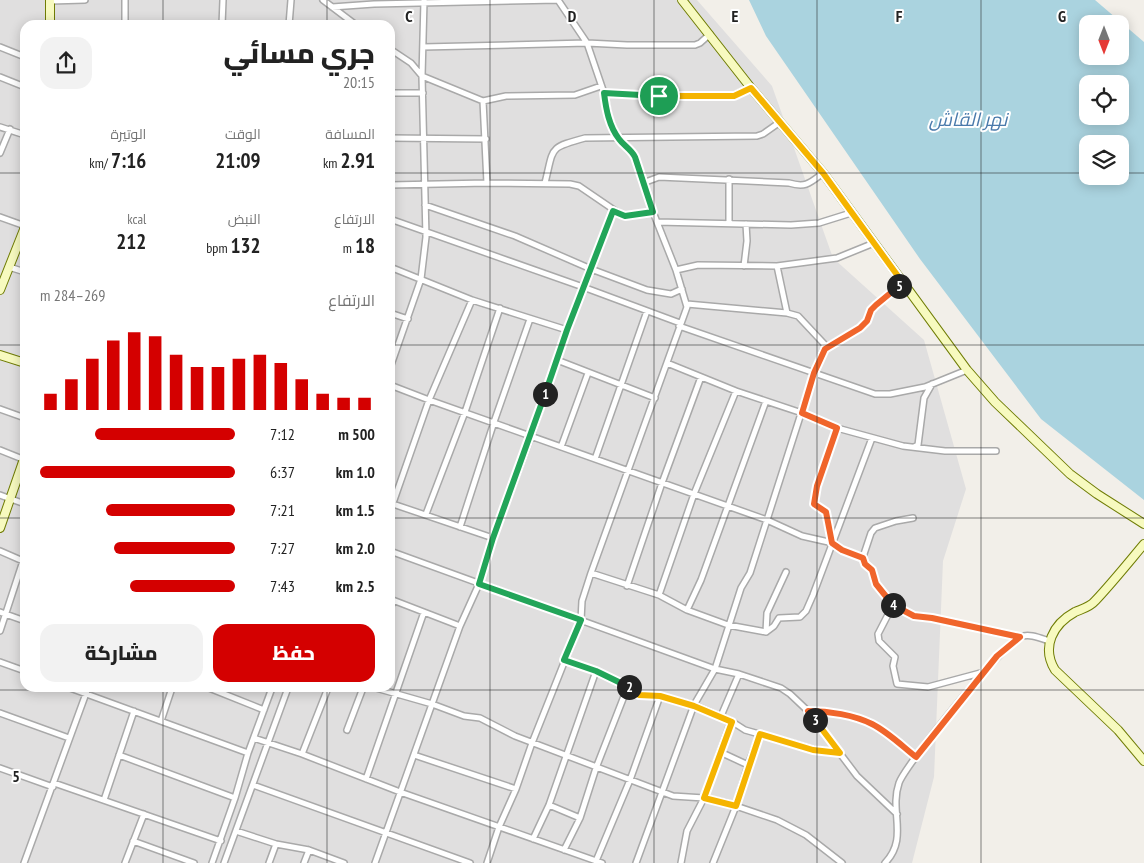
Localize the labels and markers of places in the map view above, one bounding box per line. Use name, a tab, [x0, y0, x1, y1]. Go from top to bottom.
pin	[638, 75, 680, 117]
pin: 5	[886, 274, 912, 298]
pin: 1	[532, 382, 558, 406]
pin: 4	[880, 592, 906, 618]
pin: 2	[616, 674, 642, 700]
pin: 3	[802, 708, 828, 732]

